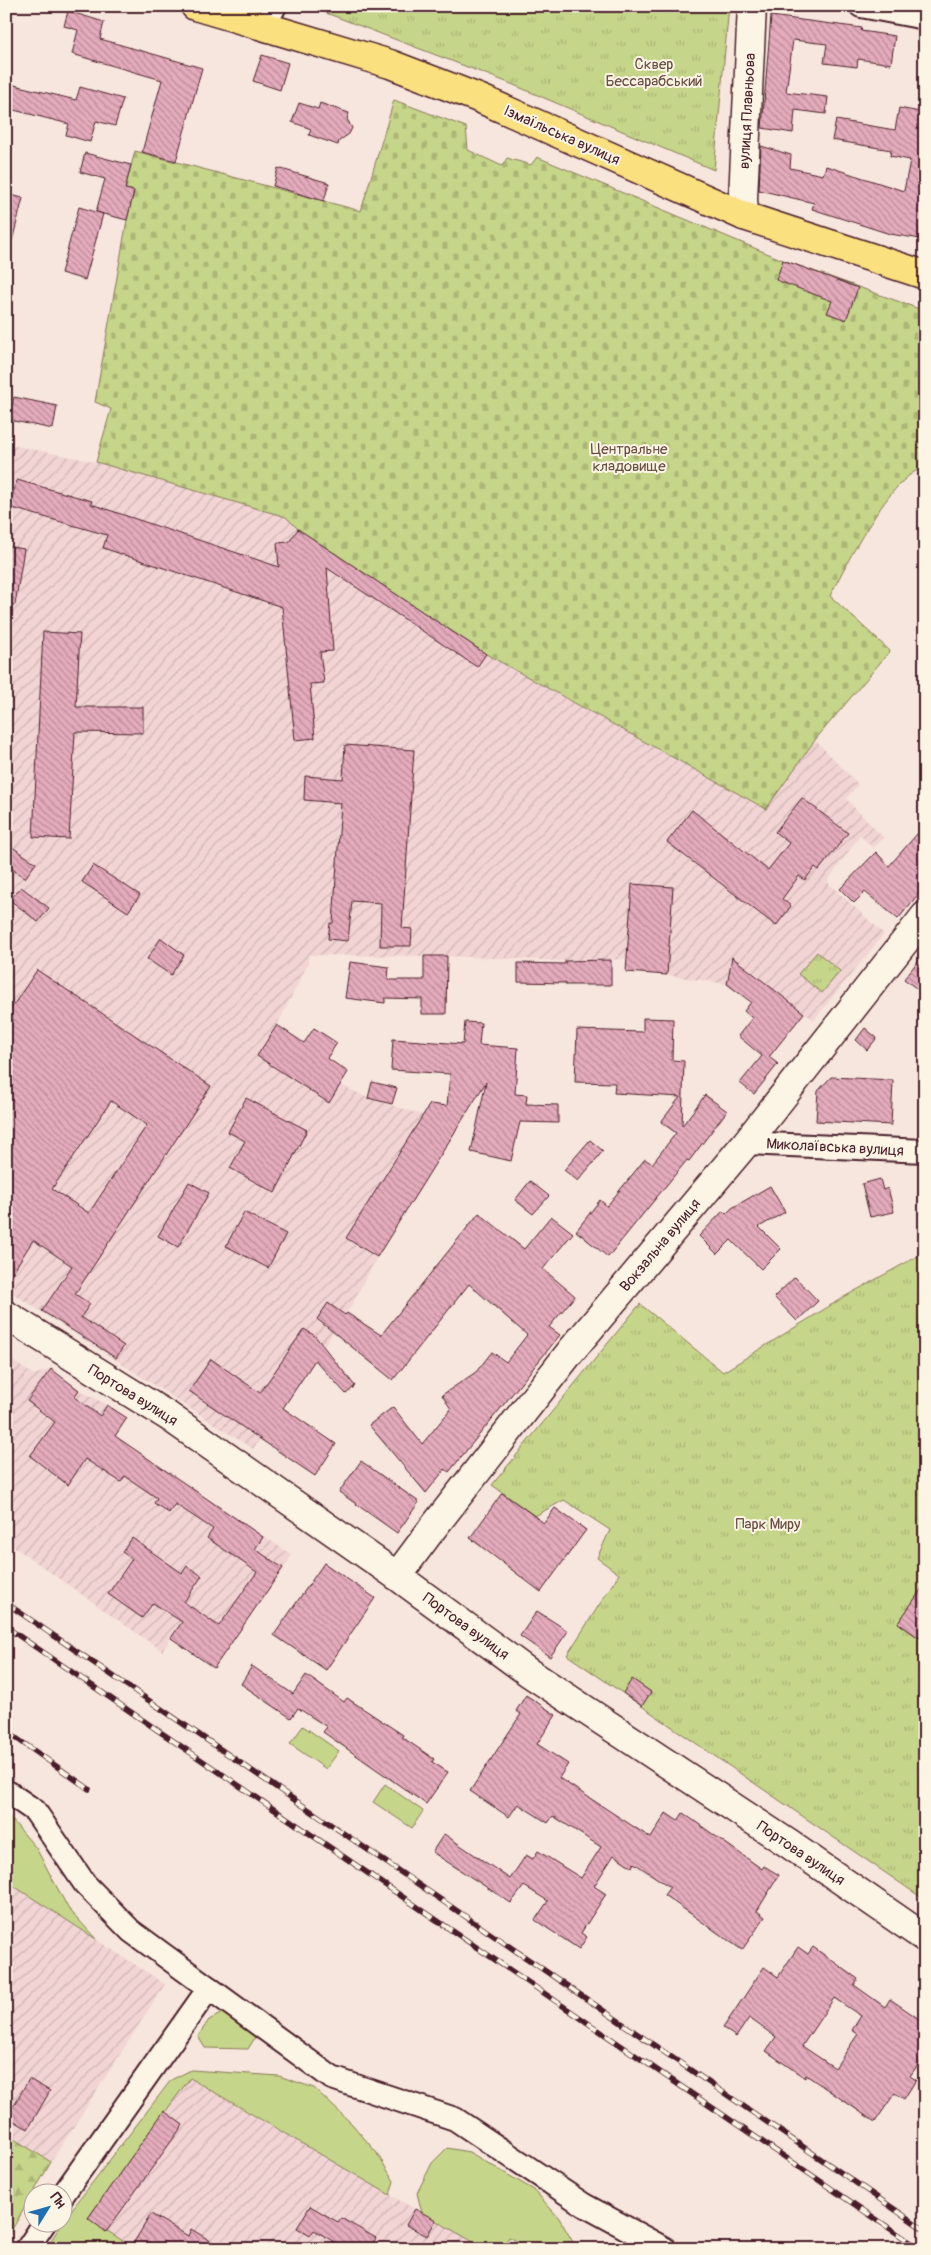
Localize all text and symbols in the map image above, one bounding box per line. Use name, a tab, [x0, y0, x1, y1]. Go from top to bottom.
street label: вулиця Плавньова	[735, 53, 760, 169]
park label: Сквер Бессарабський	[606, 55, 702, 91]
street label: Ізмаїльська вулиця	[501, 101, 623, 170]
park label: Центральне кладовище	[591, 440, 668, 476]
street label: Миколаївська вулиця	[766, 1134, 904, 1161]
street label: Вокзальна вулиця	[616, 1195, 705, 1296]
street label: Портова вулиця	[84, 1360, 181, 1431]
park label: Парк Миру	[735, 1515, 801, 1534]
street label: Портова вулиця	[419, 1589, 513, 1664]
street label: Портова вулиця	[753, 1817, 848, 1890]
north arrow	[22, 2182, 72, 2232]
text: Пн	[47, 2189, 69, 2212]

